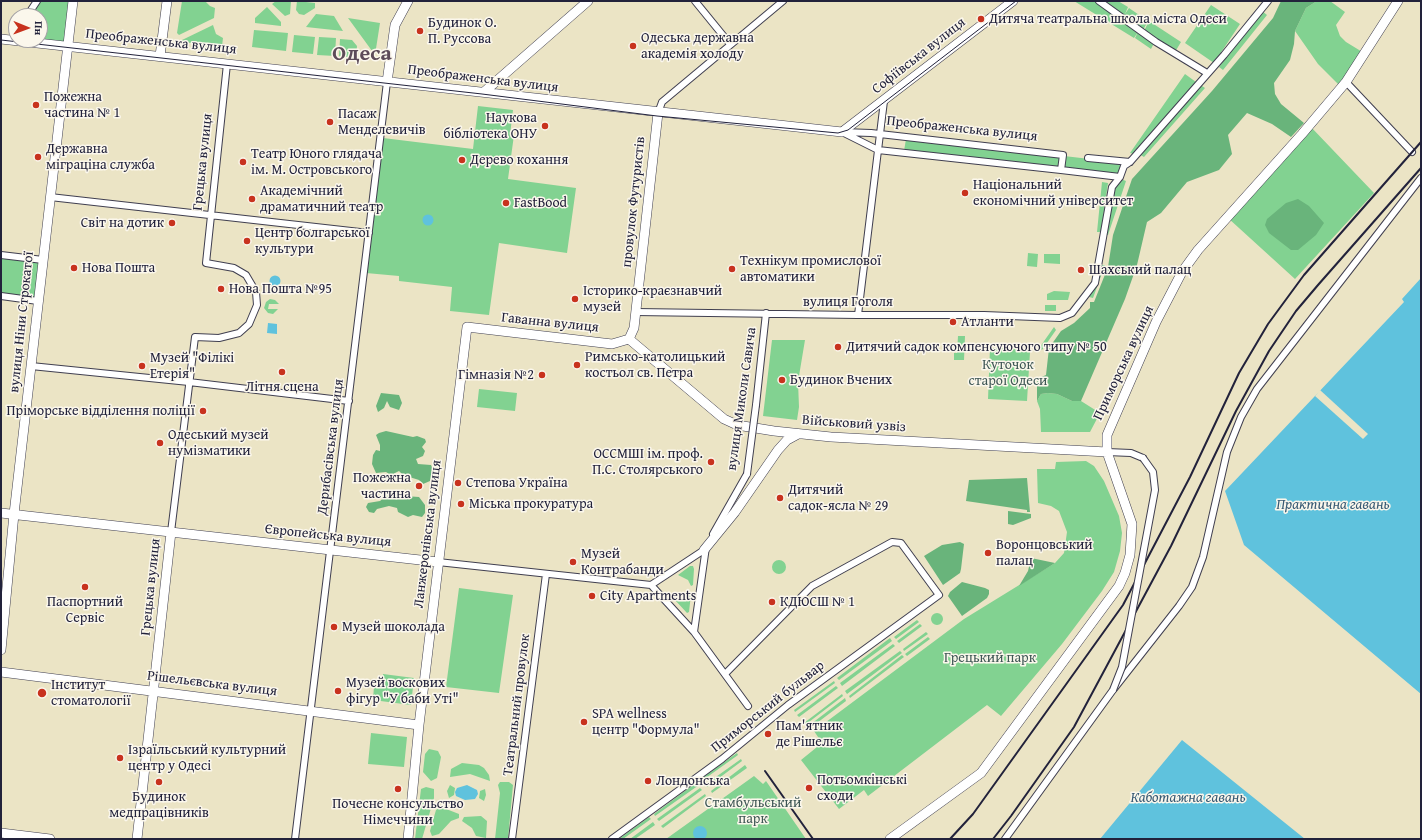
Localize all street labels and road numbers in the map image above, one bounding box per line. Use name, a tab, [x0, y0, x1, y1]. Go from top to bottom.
street label: Софіївська вулиця	[869, 14, 969, 98]
street label: Преображенська вулиця	[85, 26, 237, 58]
street label: Преображенська вулиця	[407, 61, 559, 97]
street label: Грецька вулиця	[190, 113, 216, 211]
street label: Преображенська вулиця	[886, 113, 1038, 145]
street label: провулок Футуристів	[619, 136, 649, 268]
street label: вулиця Ніни Строкатої	[6, 250, 38, 394]
street label: вулиця Гоголя	[803, 294, 893, 310]
street label: Приморська вулиця	[1090, 303, 1158, 423]
street label: Гаванна вулиця	[500, 310, 600, 336]
street label: вулиця Миколи Савича	[724, 326, 760, 472]
street label: Дерибасівська вулиця	[314, 378, 348, 516]
street label: Військовий узвіз	[801, 412, 907, 436]
street label: Ланжеронівська вулиця	[411, 459, 445, 609]
street label: Європейська вулиця	[264, 521, 392, 551]
street label: Грецька вулиця	[138, 538, 164, 636]
street label: Театральний провулок	[500, 633, 534, 777]
street label: Приморський бульвар	[708, 658, 828, 756]
street label: Рішельєвська вулиця	[146, 668, 278, 700]

